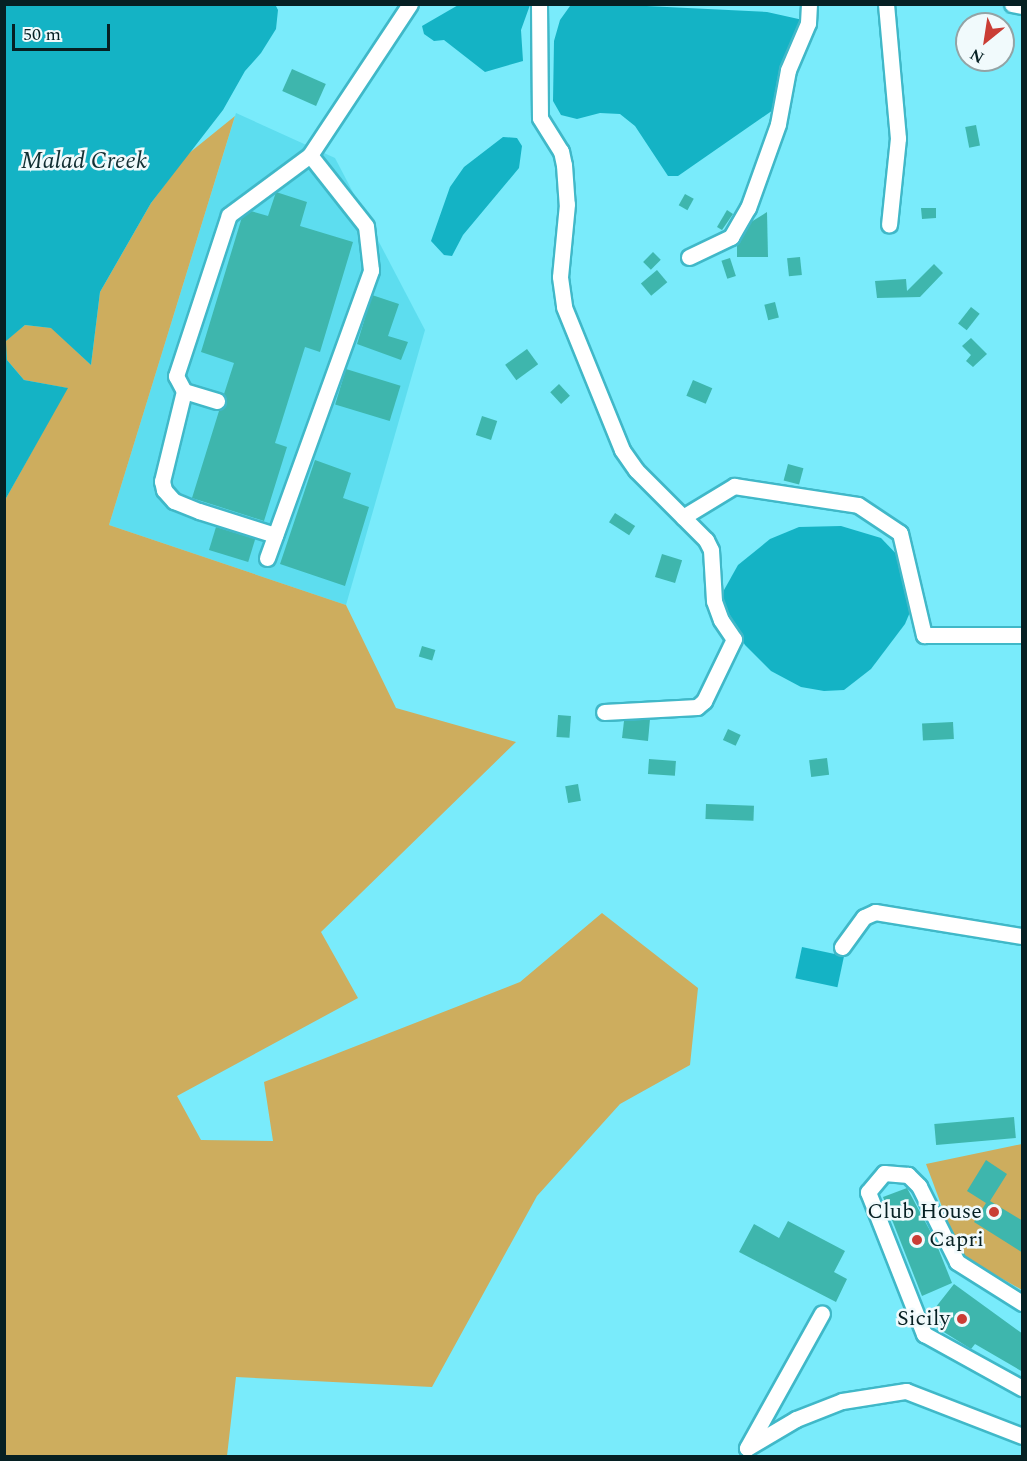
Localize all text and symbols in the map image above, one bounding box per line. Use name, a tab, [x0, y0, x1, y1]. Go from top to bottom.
scale bar	[15, 12, 112, 50]
north arrow	[955, 12, 1015, 72]
text: 50 m	[23, 21, 61, 48]
text: N	[965, 42, 989, 70]
water label: Malad Creek	[21, 148, 147, 176]
place label: Club House	[867, 1199, 982, 1225]
marker: Club House	[987, 1205, 1001, 1219]
place label: Capri	[929, 1227, 984, 1253]
marker: Capri	[910, 1233, 924, 1247]
place label: Sicily	[897, 1306, 950, 1332]
marker: Sicily	[955, 1312, 969, 1326]

